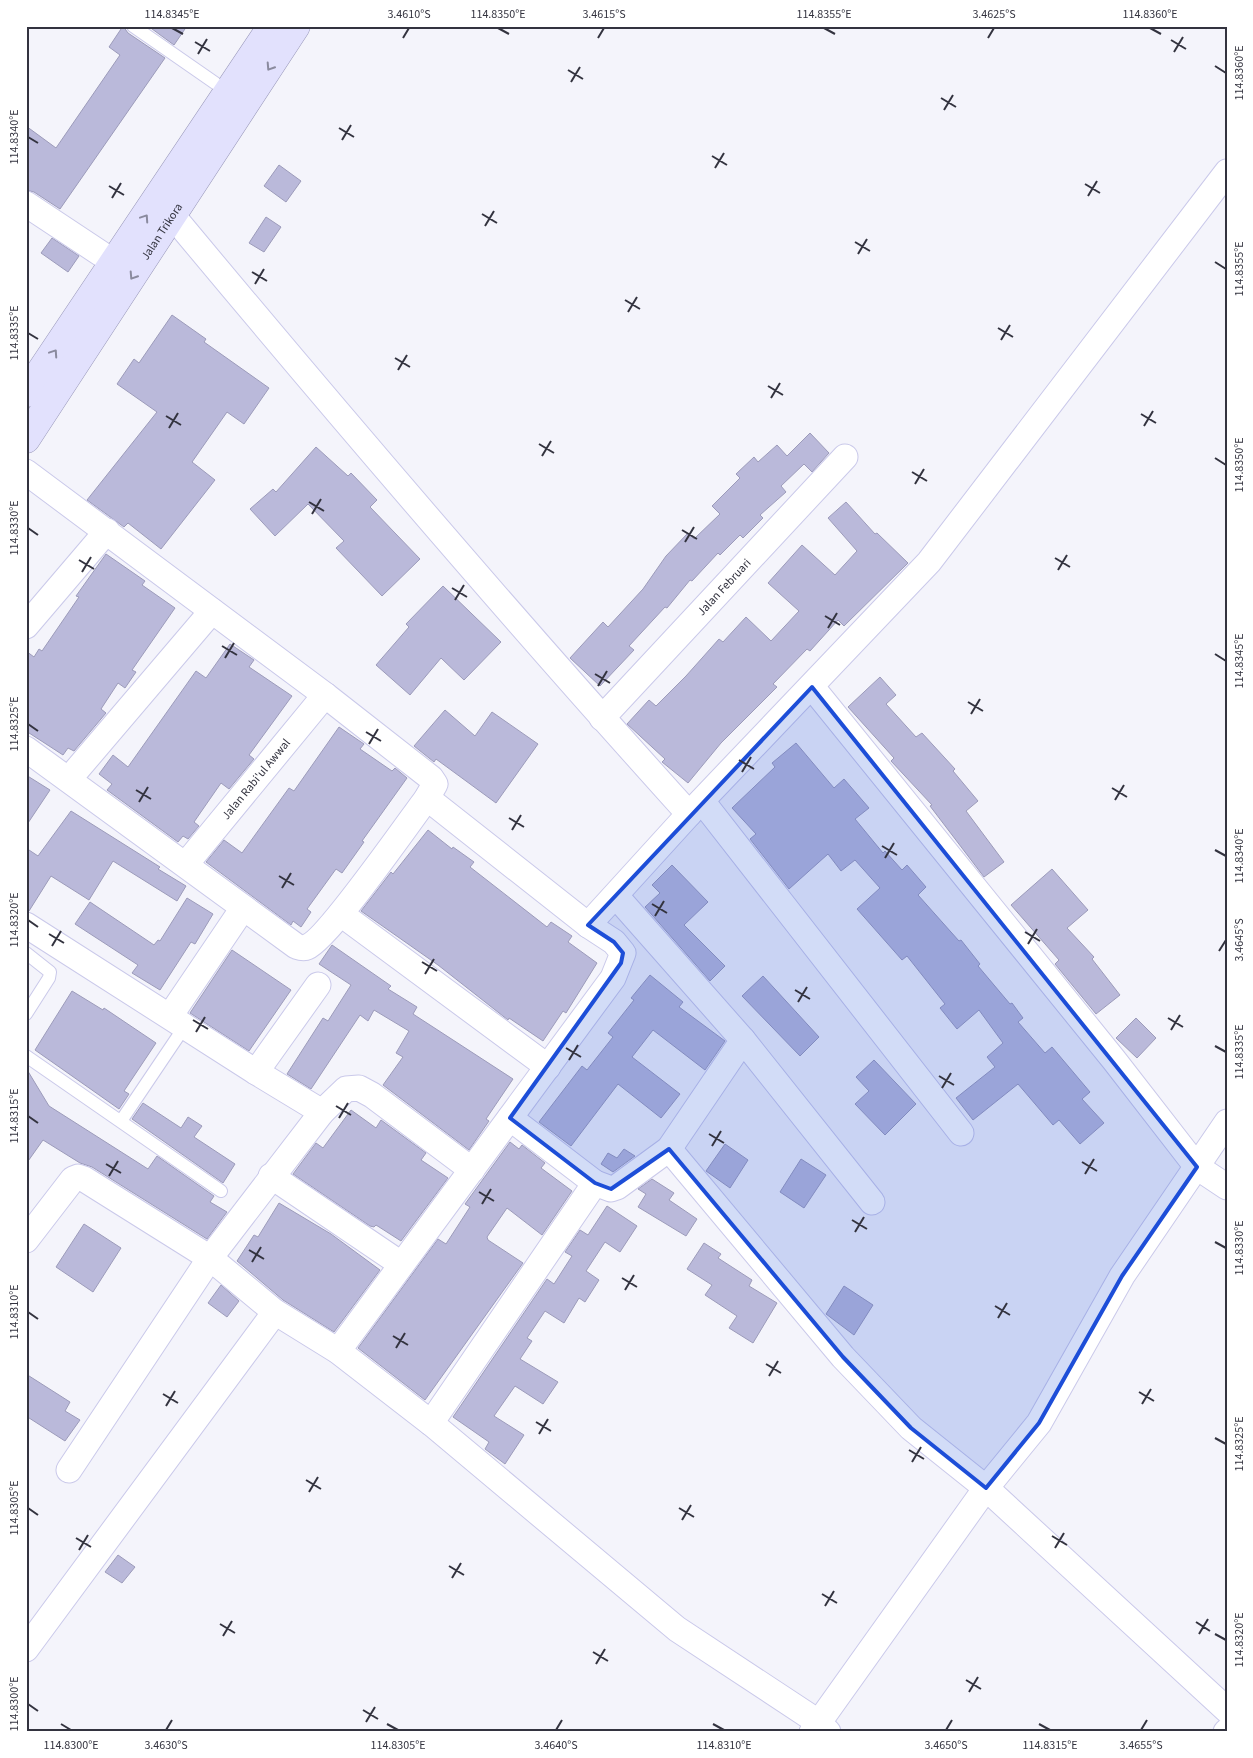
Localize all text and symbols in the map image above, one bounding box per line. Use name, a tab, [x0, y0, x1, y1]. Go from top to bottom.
text: 114.8345°E	[144, 6, 200, 23]
text: 3.4610°S	[387, 6, 431, 23]
text: 114.8350°E	[470, 6, 526, 23]
text: 3.4615°S	[582, 6, 626, 23]
text: 114.8355°E	[796, 6, 852, 23]
text: 3.4625°S	[972, 6, 1016, 23]
text: 114.8360°E	[1122, 6, 1178, 23]
text: 114.8360°E	[1231, 45, 1248, 101]
one-way arrow	[266, 62, 276, 71]
text: 114.8340°E	[6, 109, 23, 165]
street label: Jalan Trikora	[137, 200, 187, 264]
one-way arrow	[139, 214, 148, 224]
text: 114.8355°E	[1231, 241, 1248, 297]
one-way arrow	[130, 271, 139, 280]
text: 114.8335°E	[6, 305, 23, 361]
one-way arrow	[48, 349, 57, 358]
text: 114.8350°E	[1231, 437, 1248, 493]
text: 114.8330°E	[6, 500, 23, 556]
street label: Jalan Februari	[694, 555, 755, 620]
text: 114.8345°E	[1231, 633, 1248, 689]
text: 114.8325°E	[6, 696, 23, 752]
street label: Jalan Rabi'ul Awwal	[218, 735, 295, 823]
text: 114.8340°E	[1231, 828, 1248, 884]
text: 114.8320°E	[6, 892, 23, 948]
text: 3.4645°S	[1231, 918, 1248, 962]
text: 114.8335°E	[1231, 1024, 1248, 1080]
text: 114.8315°E	[6, 1088, 23, 1144]
text: 114.8330°E	[1231, 1220, 1248, 1276]
text: 114.8310°E	[6, 1284, 23, 1340]
text: 114.8325°E	[1231, 1416, 1248, 1472]
text: 114.8305°E	[6, 1480, 23, 1536]
text: 114.8320°E	[1231, 1612, 1248, 1668]
text: 114.8300°E	[6, 1676, 23, 1732]
text: 114.8300°E	[43, 1737, 99, 1754]
text: 3.4630°S	[144, 1737, 188, 1754]
text: 114.8305°E	[370, 1737, 426, 1754]
text: 3.4640°S	[534, 1737, 578, 1754]
text: 114.8310°E	[696, 1737, 752, 1754]
text: 3.4650°S	[924, 1737, 968, 1754]
text: 114.8315°E	[1022, 1737, 1078, 1754]
text: 3.4655°S	[1119, 1737, 1163, 1754]

